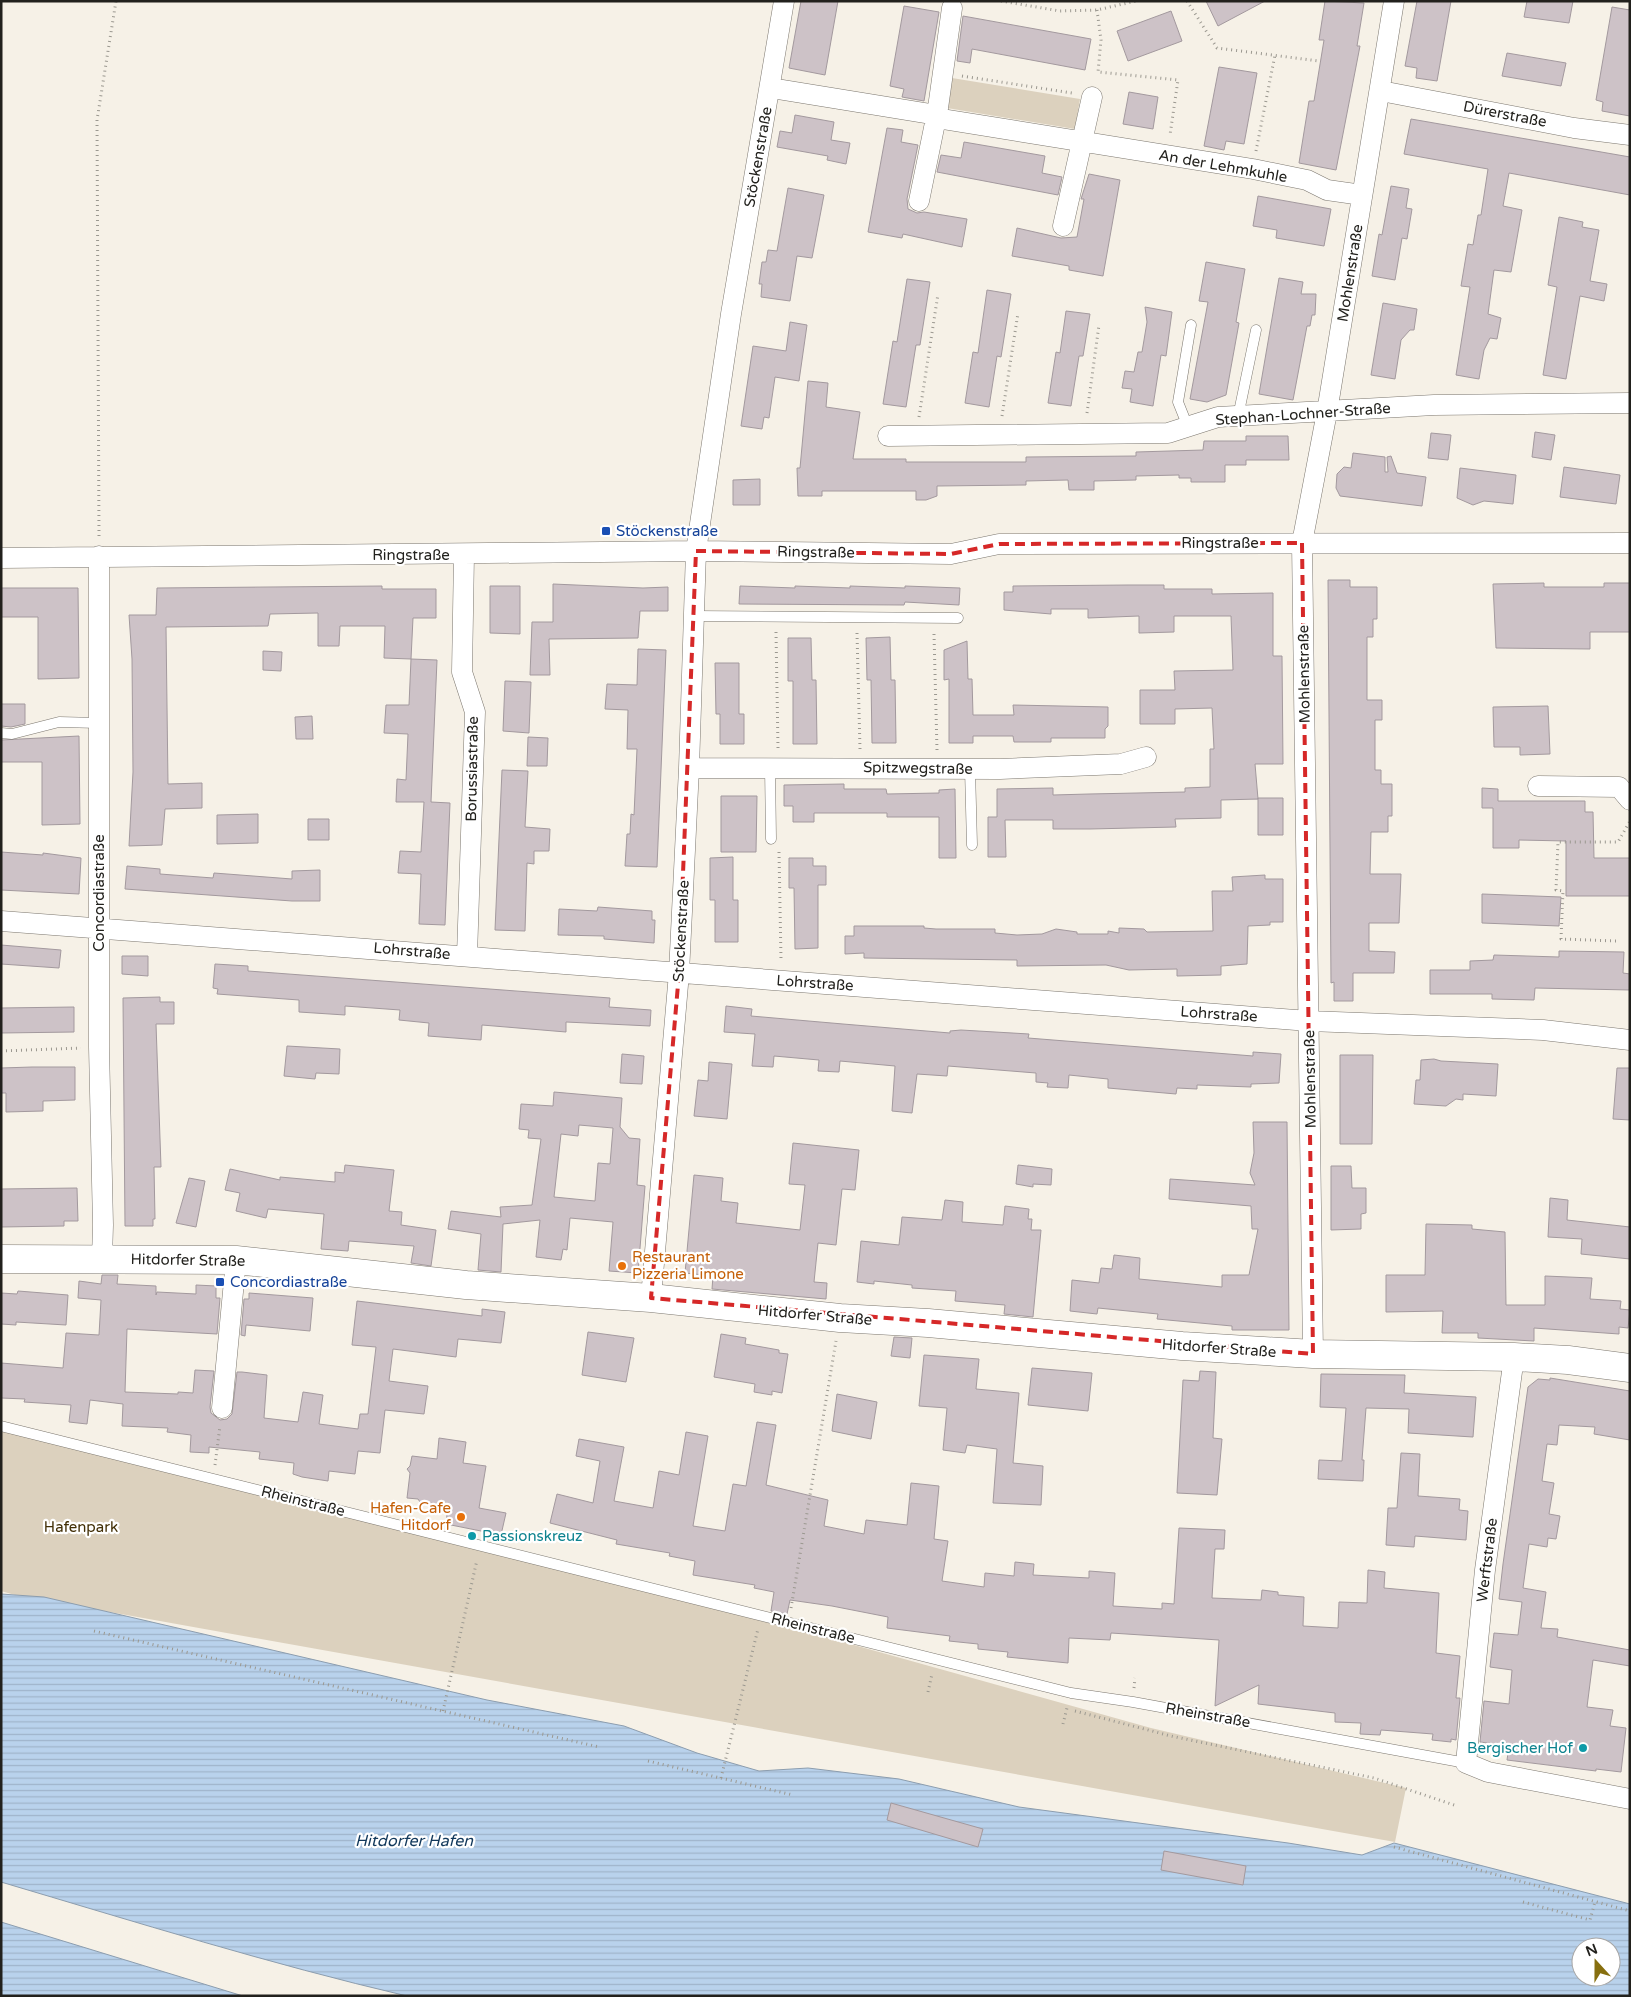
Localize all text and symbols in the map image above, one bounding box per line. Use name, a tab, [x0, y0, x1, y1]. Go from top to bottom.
street label: Dürerstraße	[1462, 97, 1548, 131]
street label: Stöckenstraße	[740, 105, 776, 209]
street label: An der Lehmkuhle	[1157, 146, 1289, 186]
street label: Mohlenstraße	[1333, 223, 1367, 323]
street label: Stephan-Lochner-Straße	[1215, 399, 1391, 429]
place label: Stöckenstraße	[616, 522, 718, 540]
marker: Stöckenstraße	[600, 525, 612, 537]
street label: Ringstraße	[1181, 534, 1259, 552]
street label: Ringstraße	[777, 542, 855, 562]
street label: Ringstraße	[372, 546, 450, 564]
street label: Mohlenstraße	[1294, 625, 1314, 723]
street label: Borussiastraße	[462, 716, 482, 822]
street label: Spitzwegstraße	[863, 758, 973, 778]
street label: Concordiastraße	[90, 834, 108, 952]
street label: Stöckenstraße	[669, 880, 693, 982]
street label: Lohrstraße	[373, 939, 451, 963]
street label: Lohrstraße	[776, 971, 854, 995]
street label: Lohrstraße	[1180, 1002, 1258, 1026]
street label: Mohlenstraße	[1300, 1030, 1320, 1128]
place label: Restaurant Pizzeria Limone	[632, 1248, 744, 1283]
street label: Hitdorfer Straße	[130, 1250, 246, 1270]
marker: Restaurant Pizzeria Limone	[616, 1260, 628, 1272]
place label: Concordiastraße	[230, 1273, 347, 1291]
marker: Concordiastraße	[214, 1276, 226, 1288]
street label: Hitdorfer Straße	[757, 1301, 873, 1329]
street label: Hitdorfer Straße	[1161, 1335, 1277, 1361]
street label: Rheinstraße	[259, 1482, 347, 1520]
place label: Hafen-Cafe Hitdorf	[370, 1499, 451, 1534]
marker: Hafen-Cafe Hitdorf	[455, 1511, 467, 1523]
street label: Werftstraße	[1473, 1517, 1501, 1603]
park label: Hafenpark	[44, 1518, 118, 1536]
place label: Passionskreuz	[482, 1527, 583, 1545]
marker: Passionskreuz	[466, 1530, 478, 1542]
street label: Rheinstraße	[769, 1609, 857, 1647]
street label: Rheinstraße	[1164, 1699, 1252, 1731]
place label: Bergischer Hof	[1467, 1739, 1573, 1757]
marker: Bergischer Hof	[1577, 1742, 1589, 1754]
water label: Hitdorfer Hafen	[355, 1831, 474, 1851]
north arrow	[1571, 1937, 1621, 1987]
text: N	[1583, 1940, 1600, 1960]

